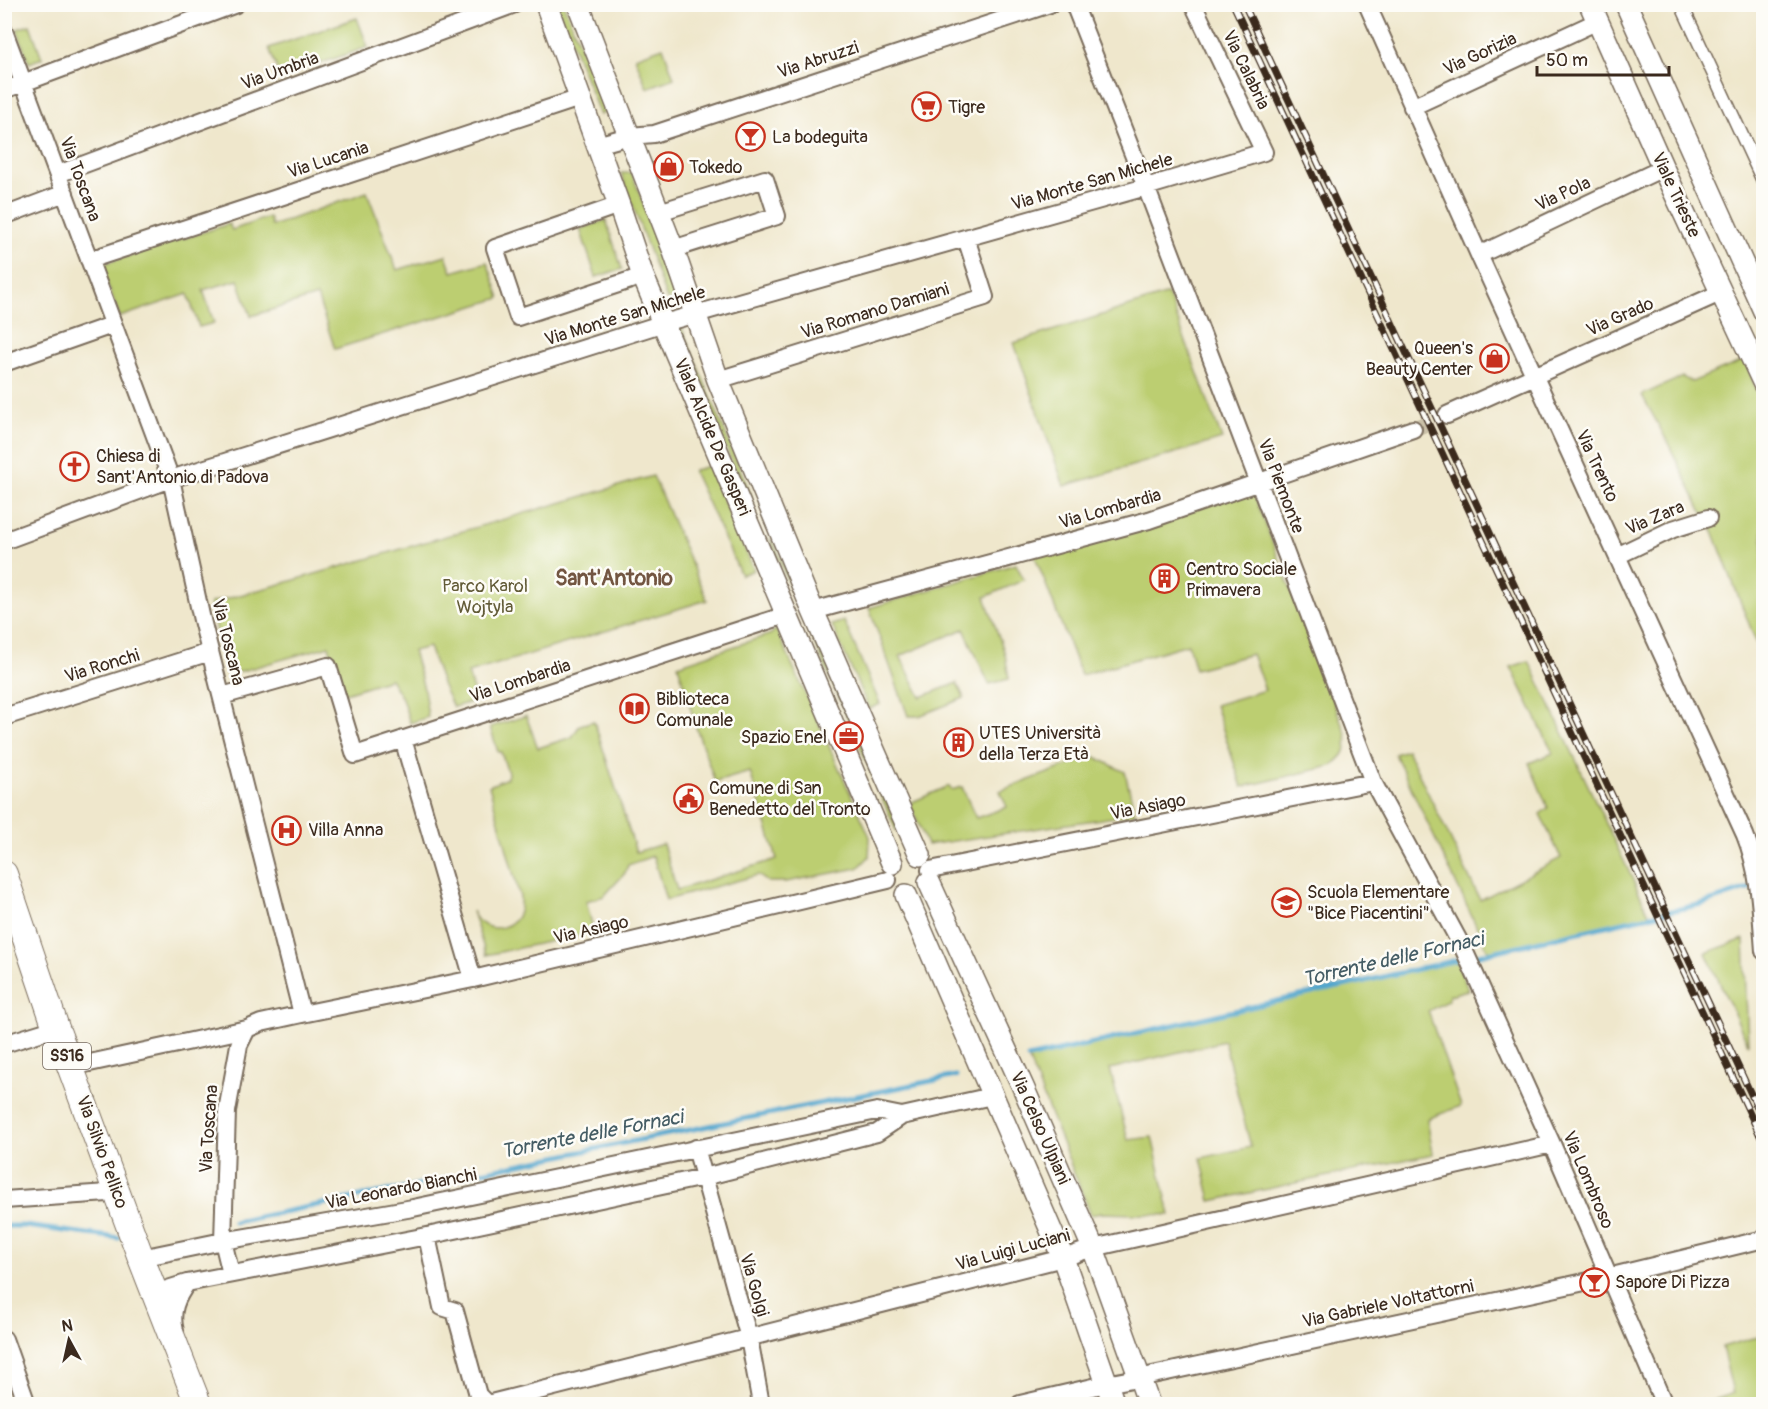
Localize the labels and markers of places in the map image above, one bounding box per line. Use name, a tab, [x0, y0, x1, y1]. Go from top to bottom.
supermarket icon: Tigre	[911, 91, 943, 123]
place label: Tigre	[948, 96, 985, 119]
bar icon: La bodeguita	[735, 121, 767, 153]
place label: La bodeguita	[772, 126, 868, 149]
shop icon: Tokedo	[652, 151, 684, 183]
place label: Tokedo	[689, 156, 743, 179]
place label: Queen's Beauty Center	[1366, 337, 1474, 381]
shop icon: Queen's Beauty Center	[1478, 342, 1510, 374]
place label: Chiesa di Sant'Antonio di Padova	[96, 445, 269, 489]
church icon: Chiesa di Sant'Antonio di Padova	[59, 450, 91, 482]
place label: Centro Sociale Primavera	[1186, 558, 1297, 602]
building icon: Centro Sociale Primavera	[1149, 563, 1181, 595]
place label: Biblioteca Comunale	[656, 688, 733, 732]
library icon: Biblioteca Comunale	[619, 693, 651, 725]
office icon: Spazio Enel	[832, 721, 864, 753]
place label: UTES Università della Terza Età	[979, 722, 1101, 766]
place label: Spazio Enel	[741, 726, 827, 749]
building icon: UTES Università della Terza Età	[942, 727, 974, 759]
place label: Comune di San Benedetto del Tronto	[709, 777, 871, 821]
public building icon: Comune di San Benedetto del Tronto	[672, 782, 704, 814]
hospital icon: Villa Anna	[271, 814, 303, 846]
place label: Villa Anna	[308, 819, 383, 842]
place label: Scuola Elementare "Bice Piacentini"	[1307, 881, 1449, 925]
school or university icon: Scuola Elementare "Bice Piacentini"	[1270, 886, 1302, 918]
bar icon: Sapore Di Pizza	[1578, 1266, 1610, 1298]
place label: Sapore Di Pizza	[1615, 1271, 1730, 1294]

